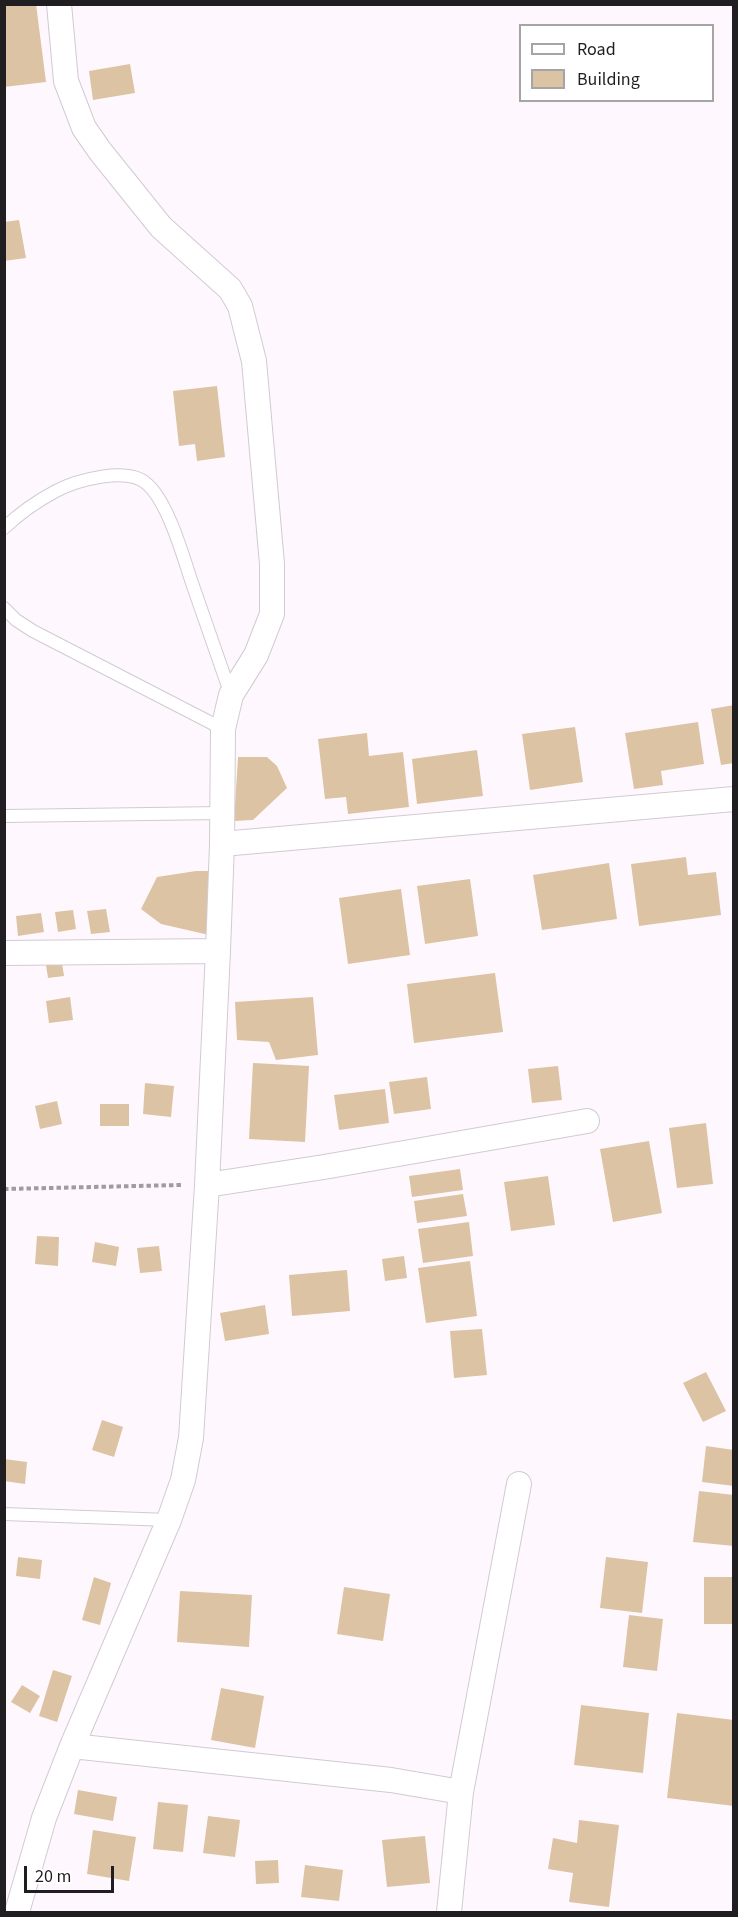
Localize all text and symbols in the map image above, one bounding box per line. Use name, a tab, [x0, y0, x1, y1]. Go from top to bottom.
legend	[519, 24, 714, 102]
text: Road	[577, 37, 616, 62]
text: Building	[577, 67, 640, 92]
scale bar	[27, 1854, 117, 1892]
text: 20 m	[35, 1864, 71, 1889]

